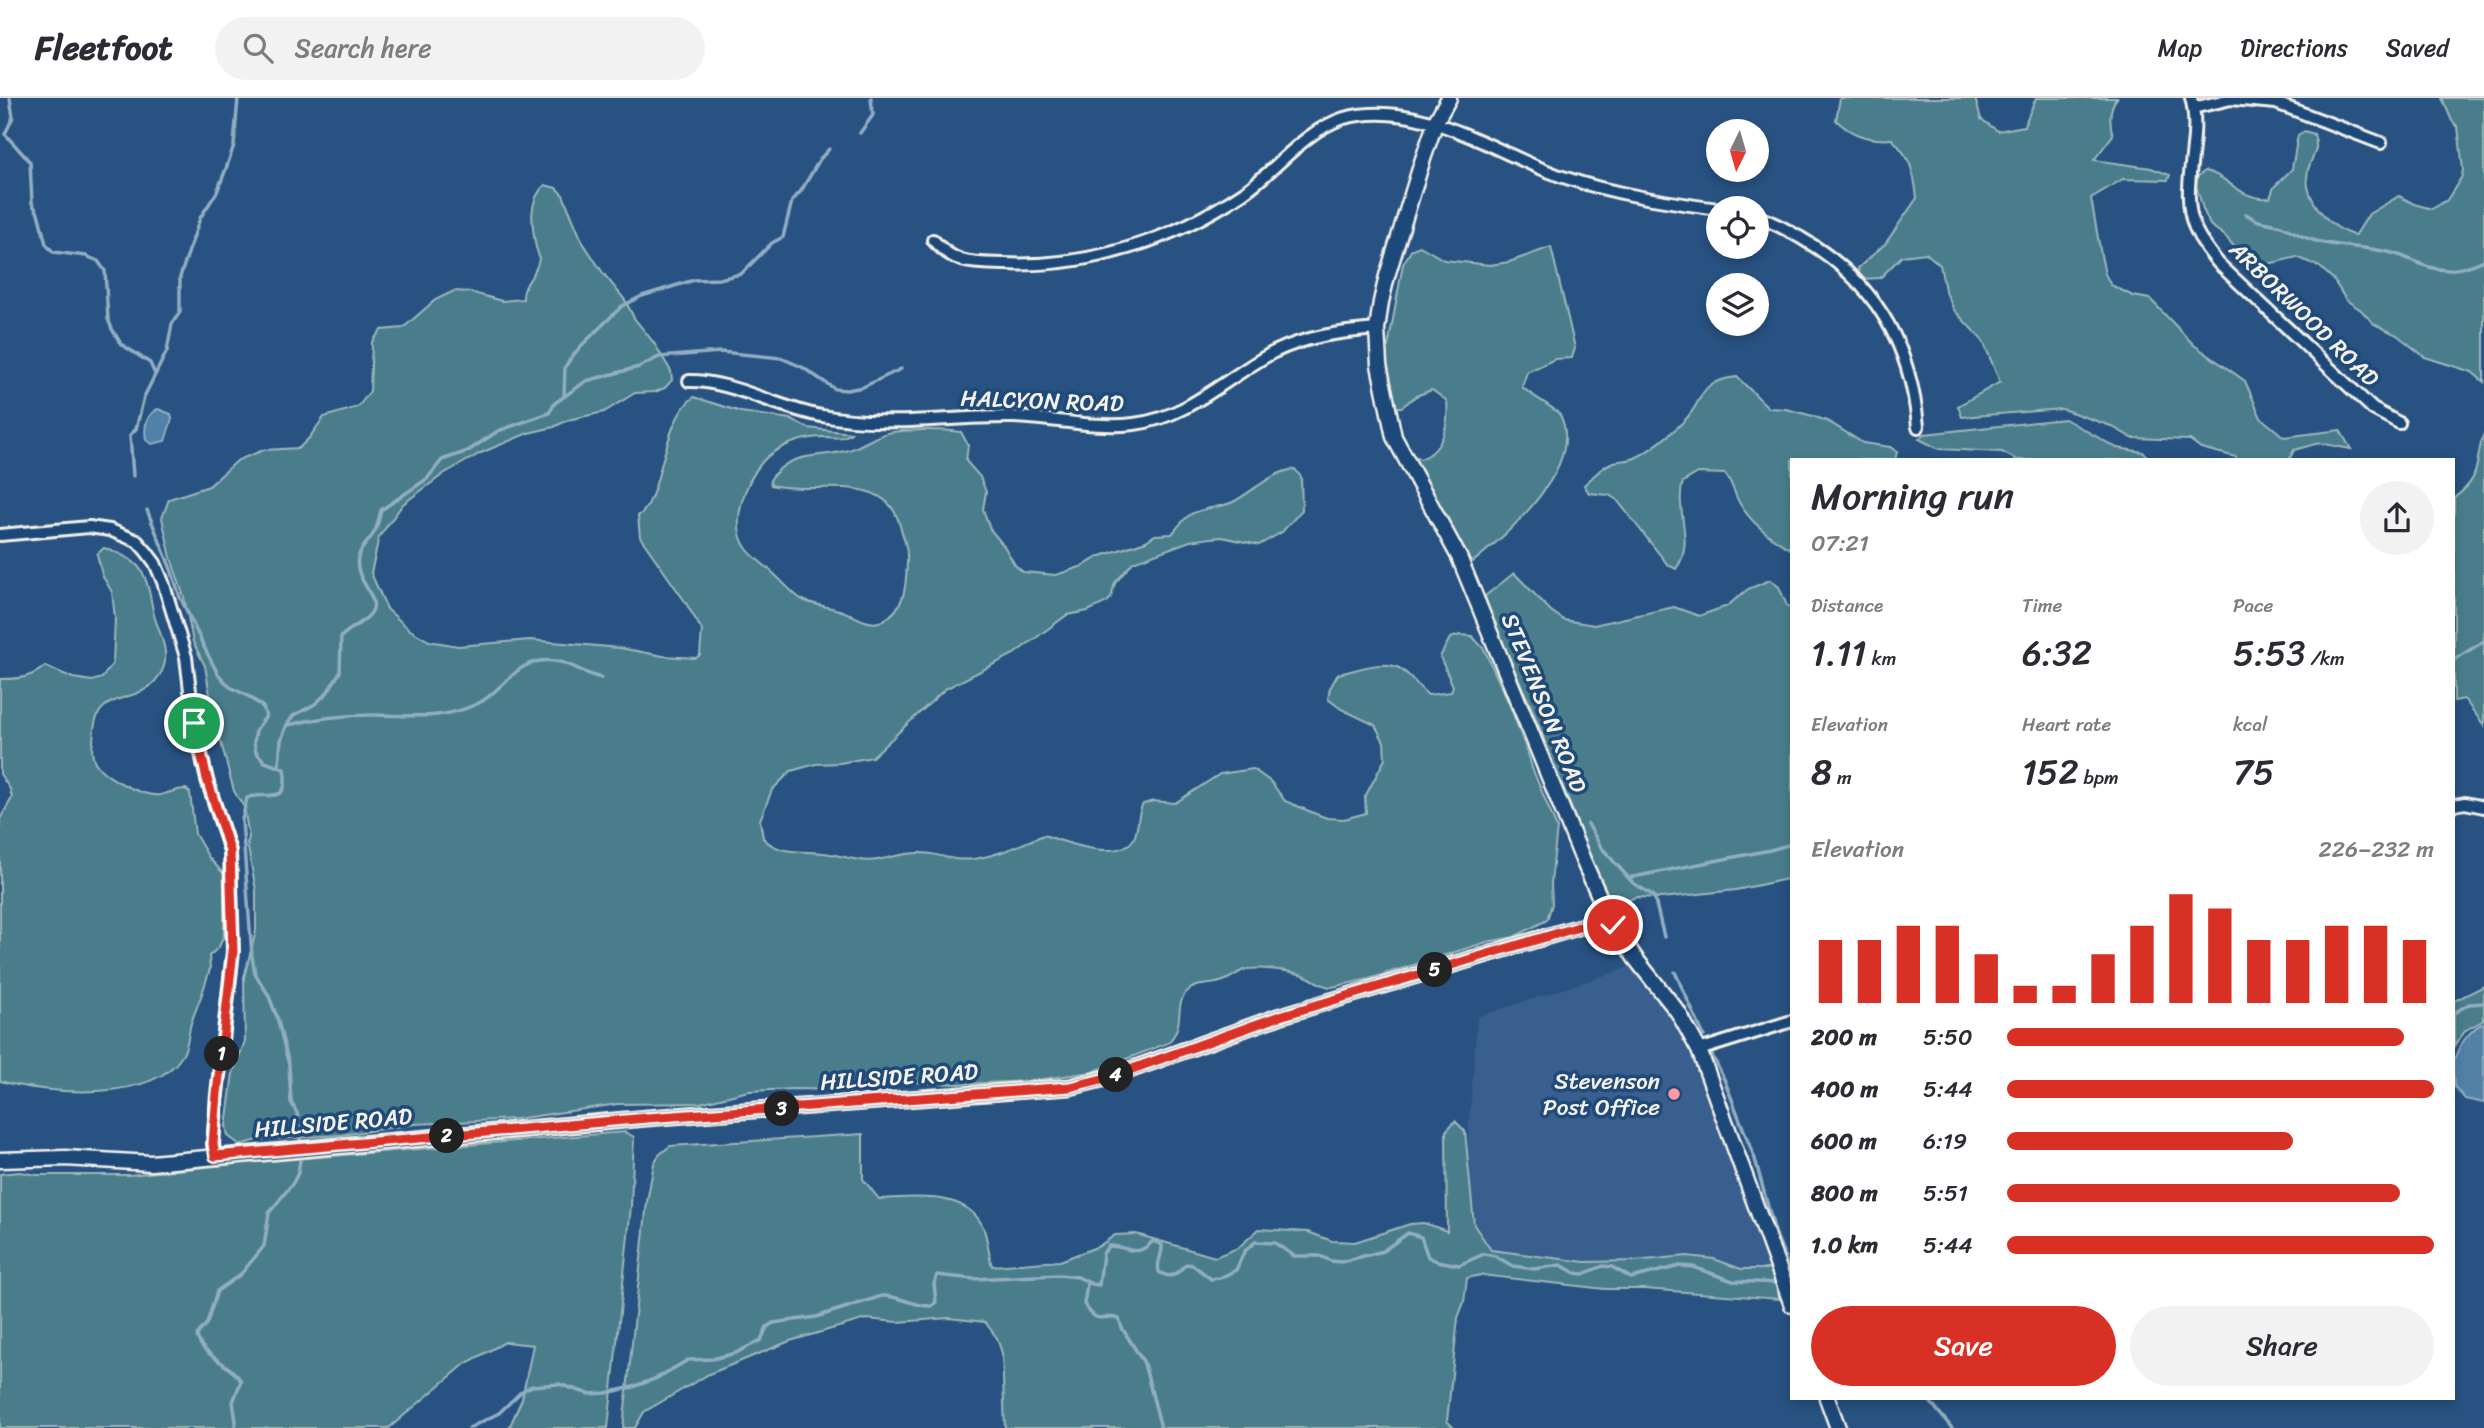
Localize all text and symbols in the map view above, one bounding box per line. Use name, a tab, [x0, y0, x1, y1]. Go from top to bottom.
search box	[215, 17, 705, 80]
text: Fleetfoot	[35, 19, 173, 77]
text: Search here	[295, 25, 432, 71]
text: Map	[2158, 27, 2202, 69]
text: Directions	[2240, 27, 2348, 69]
text: Saved	[2386, 27, 2449, 69]
icon: search	[239, 29, 277, 67]
north arrow	[1706, 119, 1769, 182]
map controls	[1706, 119, 1769, 336]
button: locate	[1706, 196, 1769, 259]
street label: ARBORWOOD ROAD	[2218, 230, 2389, 397]
button: layers	[1706, 273, 1769, 336]
street label: HALCYON ROAD	[960, 378, 1124, 424]
text: Morning run	[1811, 463, 2014, 530]
button: share	[2360, 481, 2434, 555]
text: 07:21	[1811, 523, 1869, 564]
text: Distance	[1811, 589, 1883, 622]
text: Time	[2022, 589, 2062, 622]
text: Pace	[2233, 589, 2273, 622]
street label: STEVENSON ROAD	[1489, 607, 1599, 799]
text: 1.11	[1811, 622, 1867, 684]
text: 6:32	[2022, 622, 2092, 684]
text: 5:53	[2233, 622, 2306, 684]
text: km	[1867, 642, 1896, 675]
text: /km	[2306, 642, 2345, 675]
pin	[164, 693, 224, 753]
icon: arrive	[175, 704, 213, 742]
text: Elevation	[1811, 708, 1888, 741]
text: Heart rate	[2022, 708, 2111, 741]
text: kcal	[2233, 708, 2268, 741]
text: 8	[1811, 741, 1832, 803]
text: 152	[2022, 741, 2079, 803]
text: 75	[2233, 741, 2274, 803]
text: m	[1832, 761, 1852, 794]
text: bpm	[2079, 761, 2119, 794]
text: Elevation	[1811, 829, 1904, 870]
text: 226–232 m	[2319, 829, 2434, 870]
pin	[1583, 895, 1643, 955]
icon: check	[1594, 906, 1632, 944]
pin: 5	[1418, 952, 1452, 988]
text: 5	[1429, 953, 1440, 986]
text: 200 m	[1811, 1017, 1877, 1058]
text: 5:50	[1923, 1017, 1973, 1058]
pin: 1	[204, 1037, 240, 1072]
text: 1	[217, 1037, 226, 1070]
street label: HILLSIDE ROAD	[819, 1051, 979, 1103]
pin: 4	[1098, 1058, 1134, 1093]
text: 4	[1110, 1058, 1121, 1091]
place label: Stevenson Post Office	[1543, 1061, 1660, 1128]
text: 400 m	[1811, 1069, 1878, 1110]
text: 5:44	[1923, 1069, 1973, 1110]
marker: Stevenson Post Office	[1666, 1086, 1682, 1102]
pin: 3	[764, 1091, 800, 1126]
text: 3	[776, 1092, 787, 1125]
street label: HILLSIDE ROAD	[253, 1096, 414, 1150]
pin: 2	[430, 1118, 464, 1154]
text: 2	[441, 1119, 452, 1152]
text: 600 m	[1811, 1121, 1877, 1162]
text: 6:19	[1923, 1121, 1967, 1162]
text: 800 m	[1811, 1173, 1878, 1214]
text: 5:51	[1923, 1173, 1968, 1214]
text: 1.0 km	[1811, 1225, 1878, 1266]
text: 5:44	[1923, 1225, 1973, 1266]
button: Save	[1811, 1306, 2116, 1386]
button: Share	[2130, 1306, 2434, 1386]

